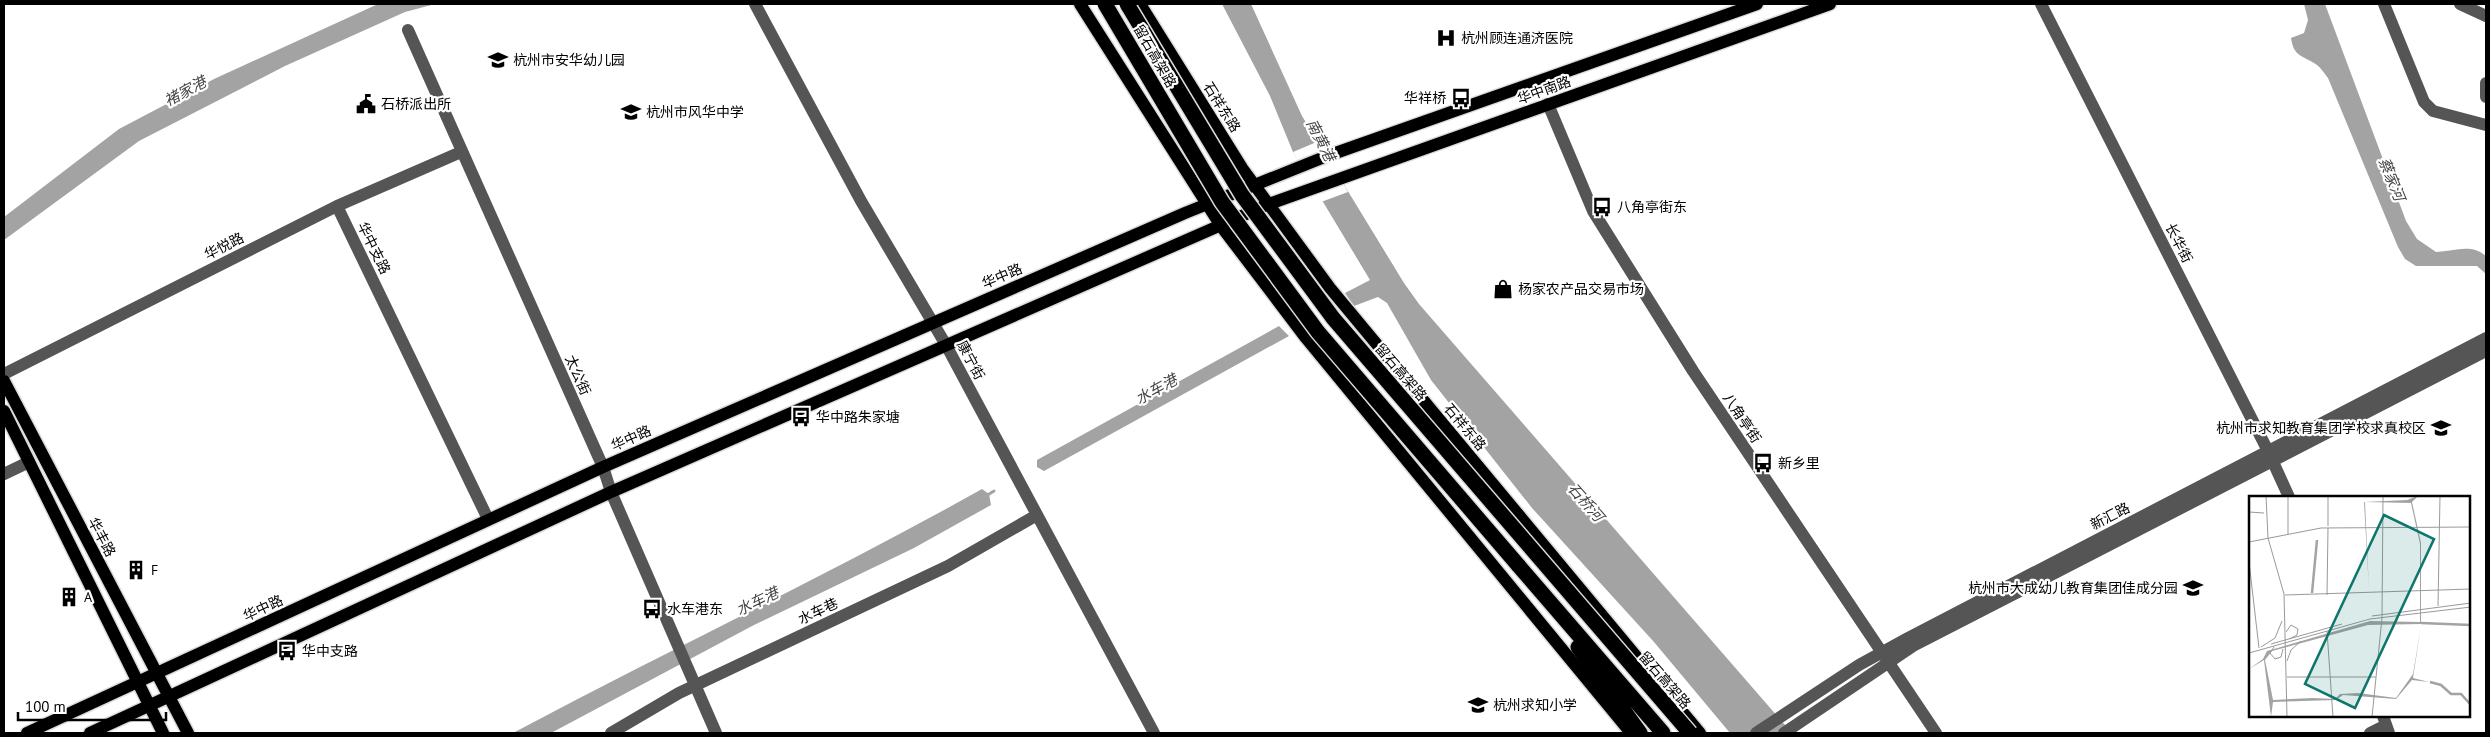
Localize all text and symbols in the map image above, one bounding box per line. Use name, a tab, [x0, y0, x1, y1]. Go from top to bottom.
street label: 留石高架路	[1130, 21, 1180, 91]
hospital icon: 杭州顾连通济医院	[1435, 27, 1457, 49]
place label: 杭州顾连通济医院	[1461, 29, 1573, 47]
school or university icon: 杭州市安华幼儿园	[487, 49, 509, 71]
place label: 杭州市安华幼儿园	[513, 51, 625, 69]
water label: 褚家港	[161, 71, 211, 110]
street label: 华中南路	[1515, 72, 1573, 108]
street label: 石祥东路	[1200, 78, 1244, 136]
bus stop icon: 华祥桥	[1450, 87, 1472, 109]
place label: 华祥桥	[1404, 89, 1446, 107]
public building icon: 石桥派出所	[355, 93, 377, 115]
place label: 石桥派出所	[381, 95, 451, 113]
school or university icon: 杭州市风华中学	[620, 101, 642, 123]
place label: 杭州市风华中学	[646, 103, 744, 121]
water label: 南黄港	[1302, 116, 1341, 166]
water label: 蔡家河	[2375, 155, 2410, 206]
bus stop icon: 八角亭街东	[1591, 196, 1613, 218]
place label: 八角亭街东	[1617, 198, 1687, 216]
street label: 华中支路	[354, 219, 394, 277]
street label: 长华街	[2161, 220, 2197, 266]
street label: 华悦路	[201, 228, 247, 264]
street label: 华中路	[979, 260, 1025, 292]
shop icon: 杨家农产品交易市场	[1492, 278, 1514, 300]
place label: 杨家农产品交易市场	[1518, 280, 1644, 298]
street label: 康宁街	[953, 337, 989, 383]
street label: 留石高架路	[1371, 340, 1431, 404]
street label: 太公街	[561, 352, 595, 398]
water label: 水车港	[1132, 369, 1182, 408]
street label: 八角亭街	[1719, 390, 1765, 446]
street label: 石祥东路	[1440, 400, 1490, 454]
bus stop icon: 华中路朱家塘	[790, 406, 812, 428]
place label: 华中路朱家塘	[816, 408, 900, 426]
school or university icon: 杭州市求知教育集团学校求真校区	[2430, 417, 2452, 439]
place label: 杭州市求知教育集团学校求真校区	[2216, 419, 2426, 437]
street label: 华中路	[608, 421, 654, 455]
bus stop icon: 新乡里	[1752, 452, 1774, 474]
place label: 新乡里	[1778, 454, 1820, 472]
water label: 石桥河	[1564, 479, 1610, 527]
inset map	[2249, 496, 2470, 717]
street label: 新汇路	[2087, 498, 2133, 534]
street label: 华丰路	[84, 514, 120, 560]
building icon: F	[125, 559, 147, 581]
place label: F	[151, 561, 158, 579]
school or university icon: 杭州市大成幼儿教育集团佳成分园	[2182, 577, 2204, 599]
place label: 杭州市大成幼儿教育集团佳成分园	[1968, 579, 2178, 597]
water label: 水车港	[733, 582, 783, 619]
building icon: A	[58, 586, 80, 608]
place label: A	[84, 588, 93, 606]
street label: 华中路	[240, 591, 286, 625]
street label: 水车巷	[795, 594, 841, 628]
bus stop icon: 水车港东	[641, 598, 663, 620]
place label: 水车港东	[667, 600, 723, 618]
bus stop icon: 华中支路	[276, 640, 298, 662]
place label: 华中支路	[302, 642, 358, 660]
street label: 留石高架路	[1635, 648, 1695, 712]
scale bar	[18, 690, 165, 722]
school or university icon: 杭州求知小学	[1467, 694, 1489, 716]
place label: 杭州求知小学	[1493, 696, 1577, 714]
text: 100 m	[25, 697, 66, 716]

